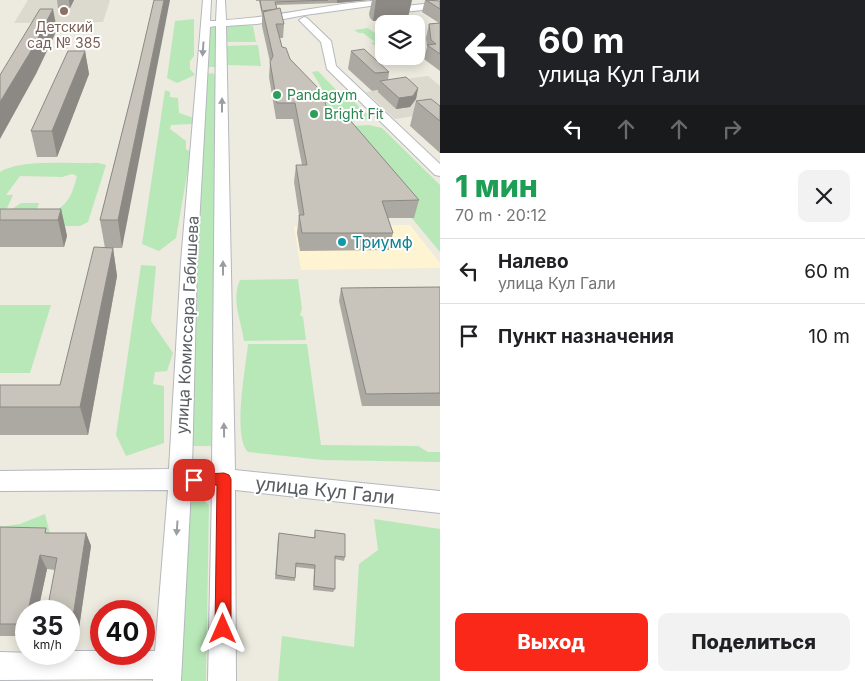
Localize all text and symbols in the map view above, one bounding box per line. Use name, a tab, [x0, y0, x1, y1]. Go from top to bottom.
marker: Детский сад № 385	[58, 5, 70, 17]
map controls	[375, 15, 425, 65]
button: layers	[375, 15, 425, 65]
place label: Детский сад № 385	[27, 18, 101, 51]
text: 60 m	[538, 19, 625, 61]
icon: left	[455, 20, 520, 85]
one-way arrow	[199, 41, 207, 57]
text: улица Кул Гали	[538, 61, 700, 87]
place label: Pandagym	[287, 86, 357, 103]
marker: Pandagym	[271, 89, 283, 101]
one-way arrow	[218, 97, 226, 113]
place label: Bright Fit	[324, 105, 384, 122]
marker: Bright Fit	[308, 108, 320, 120]
icon: left	[559, 115, 587, 143]
icon: ahead	[612, 115, 640, 143]
icon: ahead	[665, 115, 693, 143]
icon: right	[718, 115, 746, 143]
text: 1 мин	[455, 168, 538, 204]
button: close	[798, 170, 850, 222]
text: 70 m · 20:12	[455, 205, 547, 225]
street label: улица Комиссара Габишева	[171, 215, 203, 435]
place label: Триумф	[352, 232, 413, 252]
marker: Триумф	[336, 236, 348, 248]
text: Налево	[498, 250, 569, 273]
icon: left	[455, 257, 483, 285]
one-way arrow	[219, 260, 227, 276]
text: 60 m	[804, 260, 850, 283]
text: улица Кул Гали	[498, 273, 616, 293]
icon: arrive	[455, 322, 483, 350]
text: Пункт назначения	[498, 325, 674, 348]
text: 10 m	[808, 325, 850, 348]
one-way arrow	[220, 422, 228, 438]
pin	[173, 459, 215, 501]
icon: arrive	[180, 466, 208, 494]
street label: улица Кул Гали	[254, 472, 396, 509]
one-way arrow	[172, 521, 180, 537]
speed limit sign: 40	[90, 600, 155, 665]
position arrow	[196, 602, 248, 654]
text: 35	[31, 611, 64, 641]
button: Выход	[455, 613, 648, 671]
button: Поделиться	[658, 613, 850, 671]
text: km/h	[33, 637, 62, 652]

